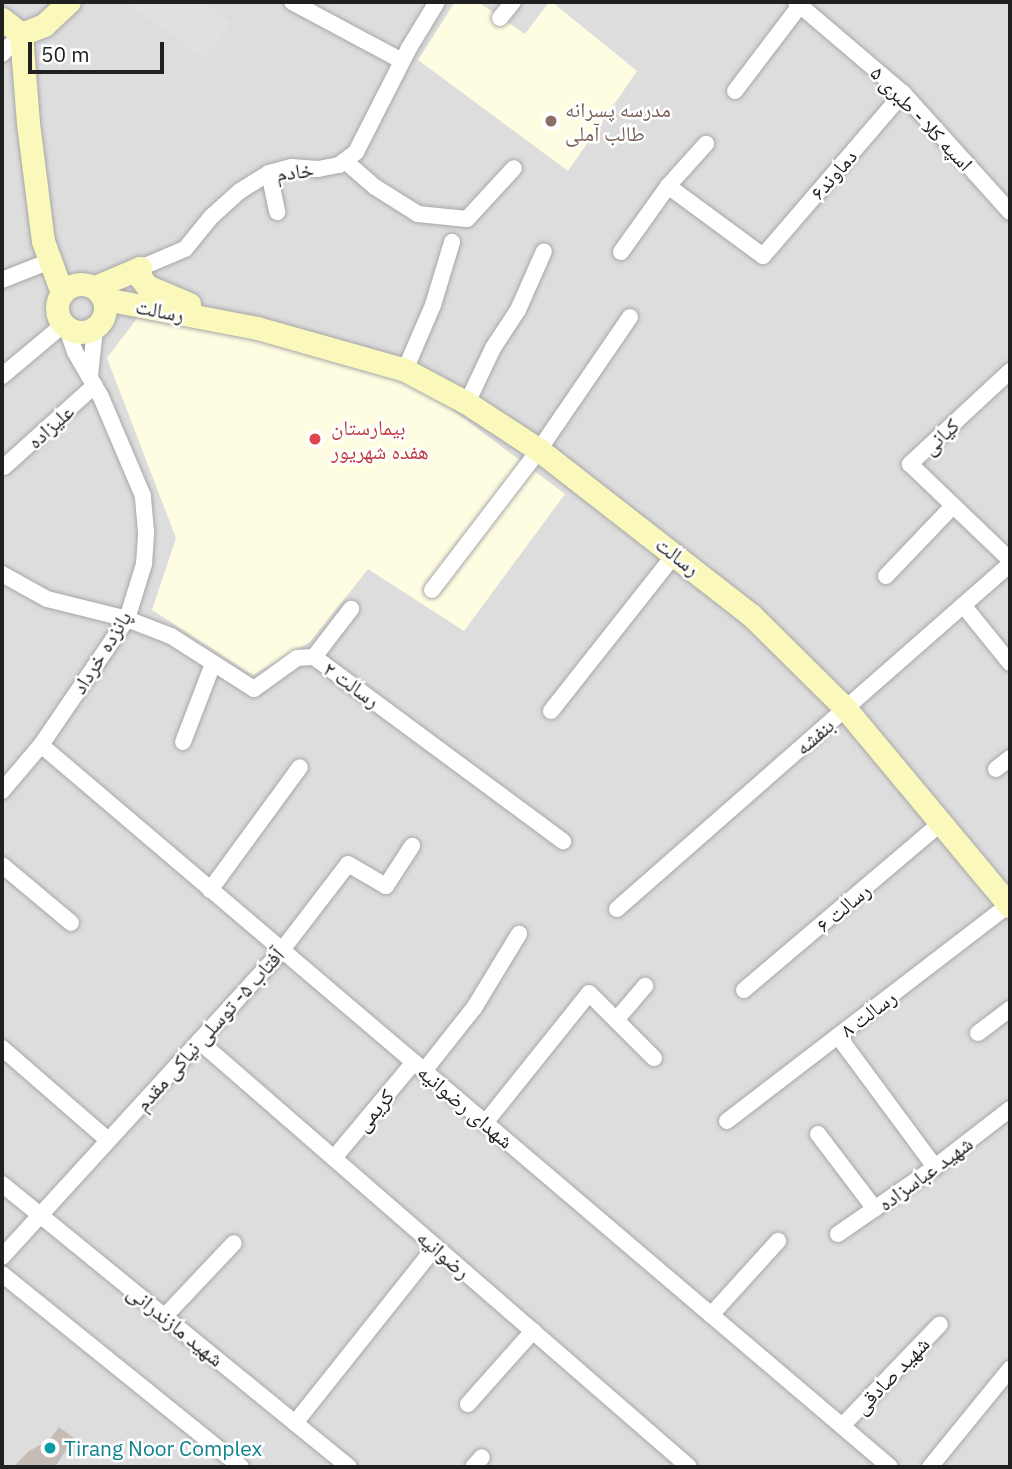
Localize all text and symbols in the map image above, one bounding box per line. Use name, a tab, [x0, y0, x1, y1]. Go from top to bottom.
scale bar	[32, 28, 168, 72]
text: 50 m	[41, 40, 90, 68]
street label: اسپه کلا - طبری ۵	[866, 60, 978, 176]
place label: مدرسه پسرانه طالب آملی	[565, 96, 671, 146]
marker: مدرسه پسرانه طالب آملی	[543, 113, 559, 129]
street label: دماوند۶	[804, 144, 862, 204]
street label: خادم	[275, 156, 315, 186]
street label: رسالت	[134, 293, 186, 327]
street label: علیزاده	[21, 399, 79, 453]
street label: کیانی	[916, 413, 964, 459]
place label: بیمارستان هفده شهریور	[331, 414, 429, 464]
marker: بیمارستان هفده شهریور	[305, 429, 325, 449]
street label: رسالت	[651, 531, 705, 581]
street label: پانزده خرداد	[66, 606, 136, 698]
street label: رسالت ۲	[319, 655, 385, 713]
street label: بنفشه	[789, 712, 839, 760]
street label: رسالت ۶	[811, 877, 875, 937]
street label: آفتاب ۵- توسلی نیاکی مقدم	[129, 942, 289, 1116]
street label: رسالت ۸	[835, 984, 901, 1042]
street label: شهدای رضوانیه	[413, 1059, 519, 1153]
street label: کریمی	[349, 1084, 399, 1136]
street label: شهید عباسزاده	[873, 1130, 977, 1216]
street label: رضوانیه	[412, 1224, 476, 1284]
street label: شهید مازندرانی	[123, 1279, 229, 1371]
street label: شهید صادقی	[848, 1331, 934, 1419]
place label: Tirang Noor Complex	[64, 1435, 262, 1461]
marker: Tirang Noor Complex	[42, 1440, 58, 1456]

